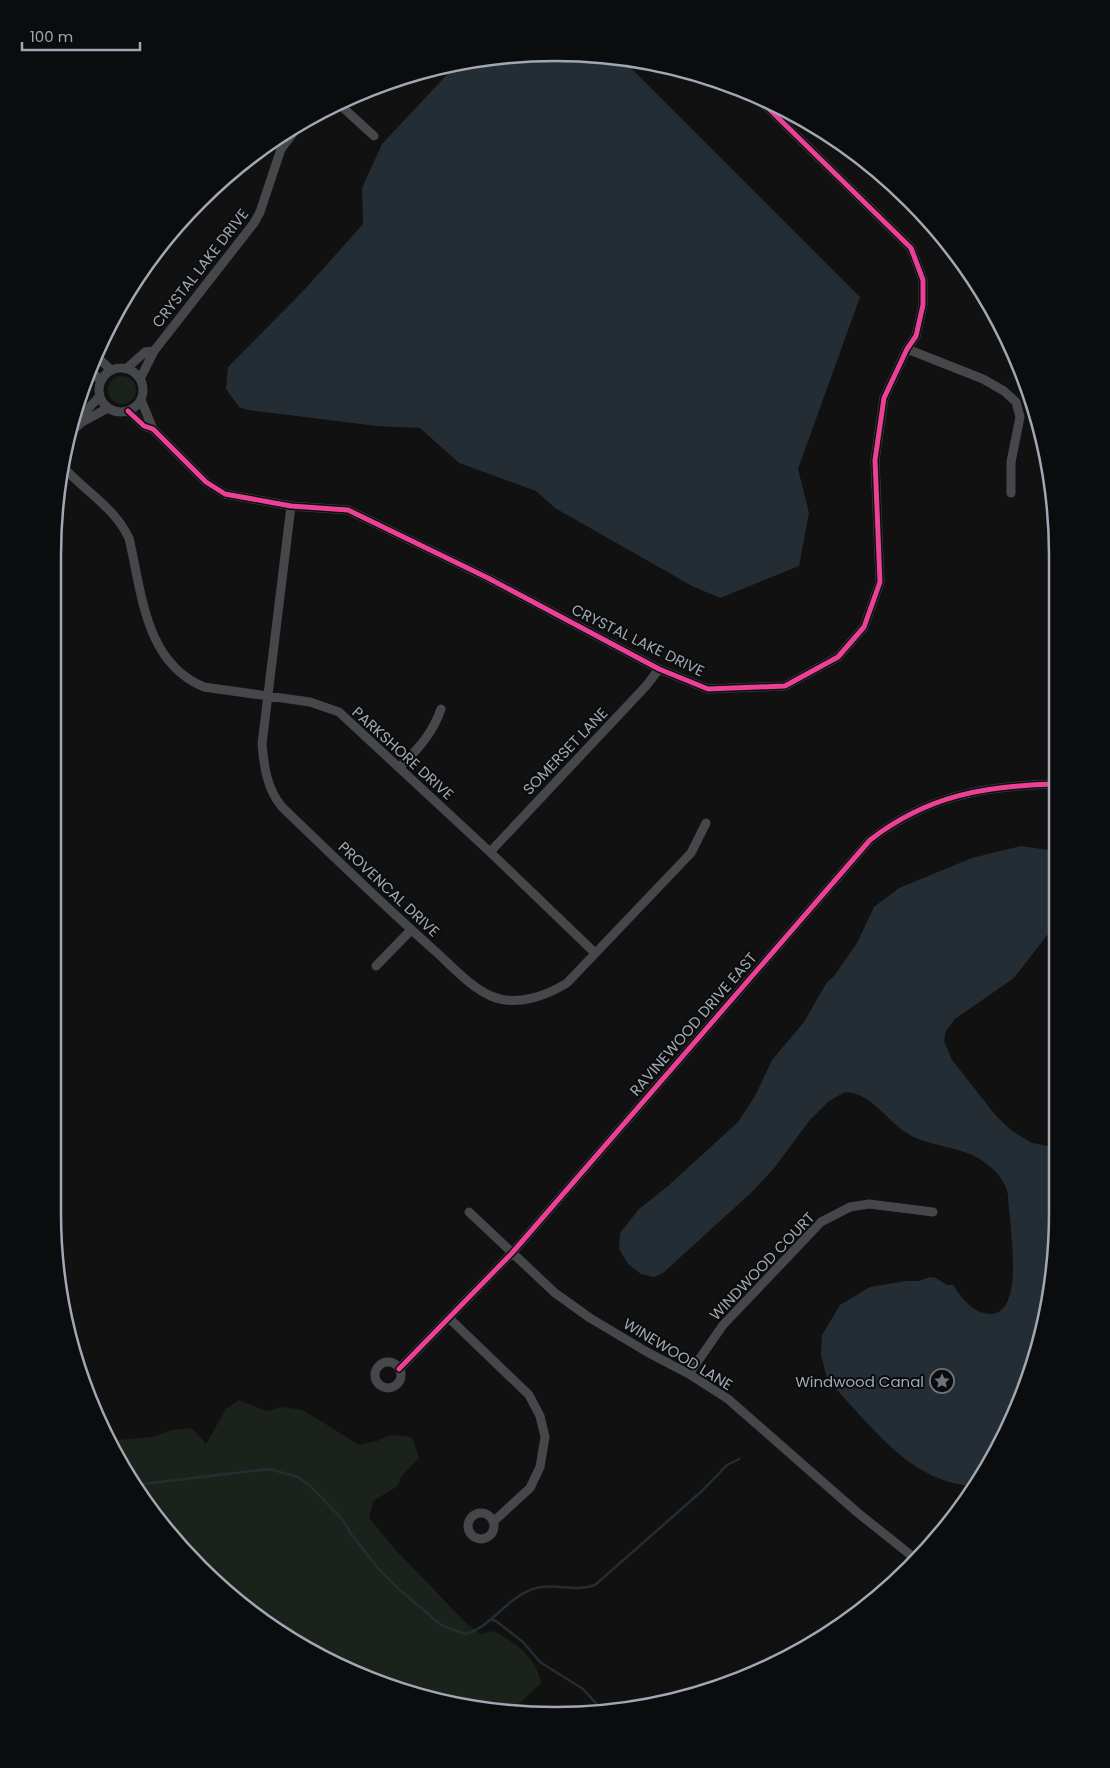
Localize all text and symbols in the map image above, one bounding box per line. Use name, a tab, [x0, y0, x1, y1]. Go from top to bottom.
scale bar	[22, 20, 140, 52]
text: 100 m	[30, 26, 73, 47]
street label: CRYSTAL LAKE DRIVE	[147, 204, 253, 332]
street label: CRYSTAL LAKE DRIVE	[568, 599, 708, 681]
street label: PARKSHORE DRIVE	[348, 702, 458, 804]
street label: SOMERSET LANE	[518, 703, 612, 799]
street label: PROVENCAL DRIVE	[334, 837, 444, 941]
street label: RAVINEWOOD DRIVE EAST	[625, 948, 761, 1100]
street label: WINDWOOD COURT	[705, 1207, 819, 1325]
street label: WINEWOOD LANE	[619, 1313, 737, 1395]
place icon: Windwood Canal	[929, 1368, 955, 1394]
place label: Windwood Canal	[795, 1371, 924, 1392]

